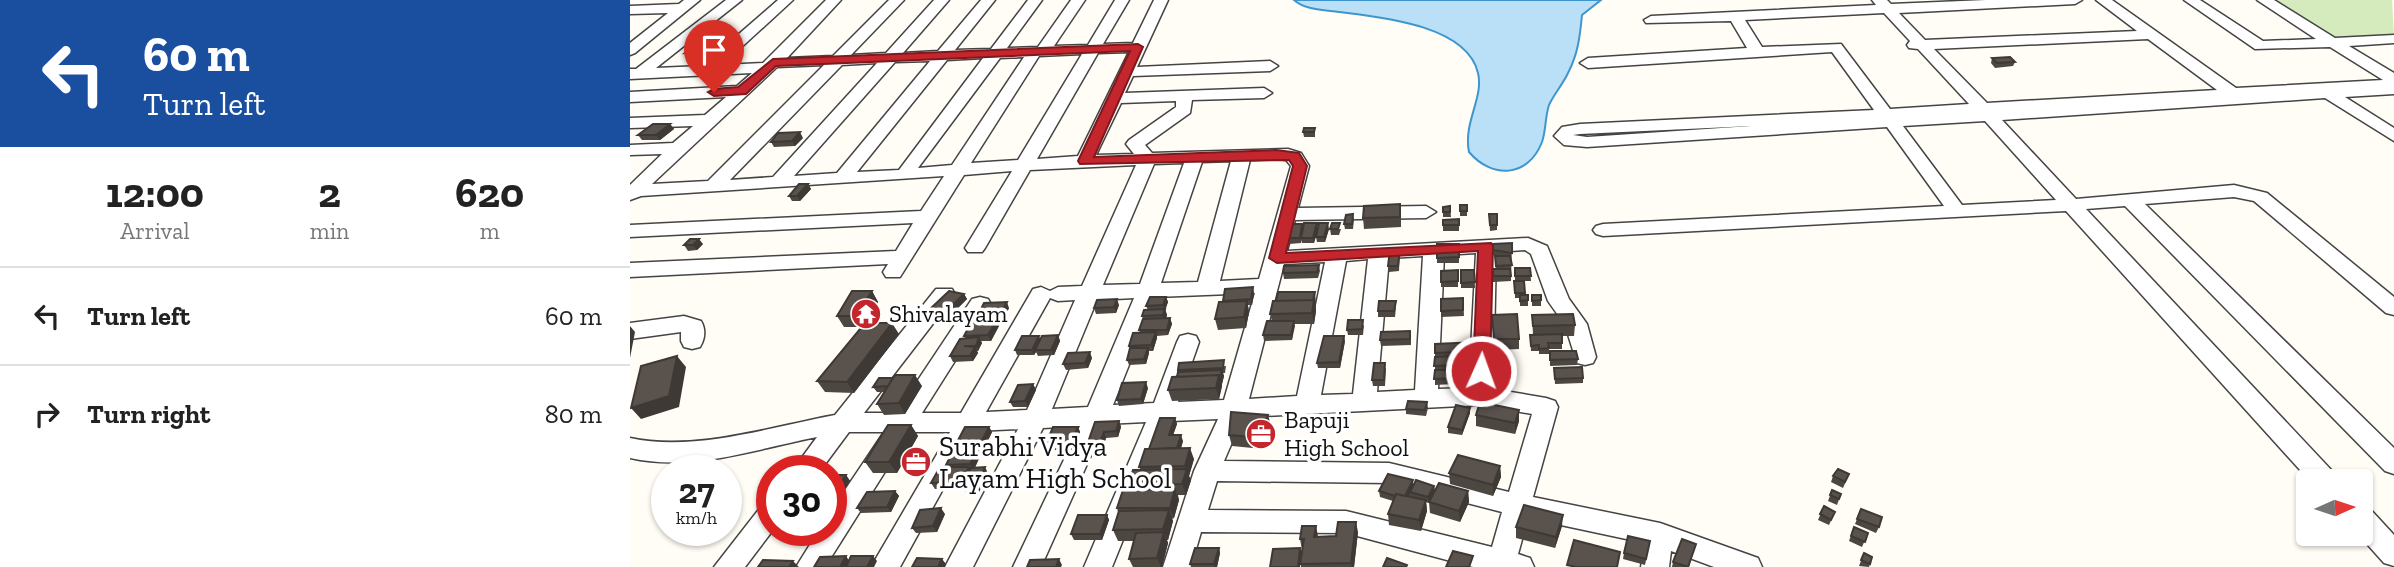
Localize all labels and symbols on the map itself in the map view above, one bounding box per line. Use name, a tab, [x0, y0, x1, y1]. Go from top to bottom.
pin	[684, 20, 744, 92]
temple icon: Shivalayam	[849, 297, 883, 331]
place label: Shivalayam	[889, 299, 1008, 328]
position arrow	[1444, 334, 1518, 408]
place label: Bapuji High School	[1284, 405, 1409, 462]
office icon: Bapuji High School	[1244, 417, 1278, 451]
place label: Surabhi Vidya Layam High School	[939, 430, 1171, 495]
office icon: Surabhi Vidya Layam High School	[899, 445, 933, 479]
speed limit sign: 30	[756, 455, 847, 546]
north arrow	[2296, 469, 2373, 546]

